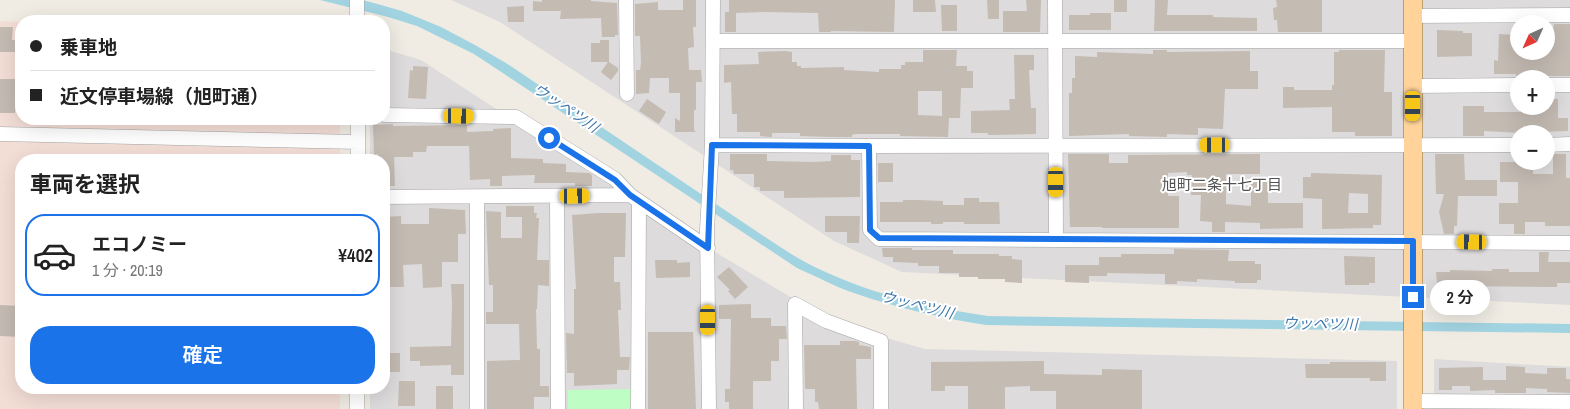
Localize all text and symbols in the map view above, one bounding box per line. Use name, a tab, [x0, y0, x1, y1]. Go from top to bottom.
north arrow	[1510, 15, 1555, 60]
map controls	[1510, 15, 1555, 170]
text: 乗車地	[60, 34, 117, 60]
button: +	[1510, 70, 1555, 115]
water label: ウッペツ川	[529, 78, 605, 138]
text: 近文停車場線（旭町通）	[60, 83, 269, 109]
car	[1405, 91, 1420, 121]
car	[443, 108, 474, 124]
button: −	[1510, 125, 1555, 170]
route start	[538, 127, 560, 149]
car	[1200, 138, 1230, 153]
car	[1048, 167, 1063, 197]
text: 車両を選択	[30, 169, 140, 199]
district label: 旭町二条十七丁目	[1162, 174, 1282, 195]
car	[559, 188, 590, 204]
text: エコノミー	[92, 231, 187, 257]
icon: car	[32, 233, 77, 278]
car	[1456, 234, 1487, 250]
text: ¥402	[338, 242, 373, 268]
text: 1 分 · 20:19	[92, 259, 163, 281]
callout: 2 分	[1430, 280, 1490, 314]
water label: ウッペツ川	[878, 285, 958, 324]
route end	[1402, 286, 1424, 308]
text: 2 分	[1447, 286, 1473, 308]
car	[700, 305, 715, 335]
water label: ウッペツ川	[1282, 312, 1360, 335]
button: 確定	[30, 326, 375, 384]

